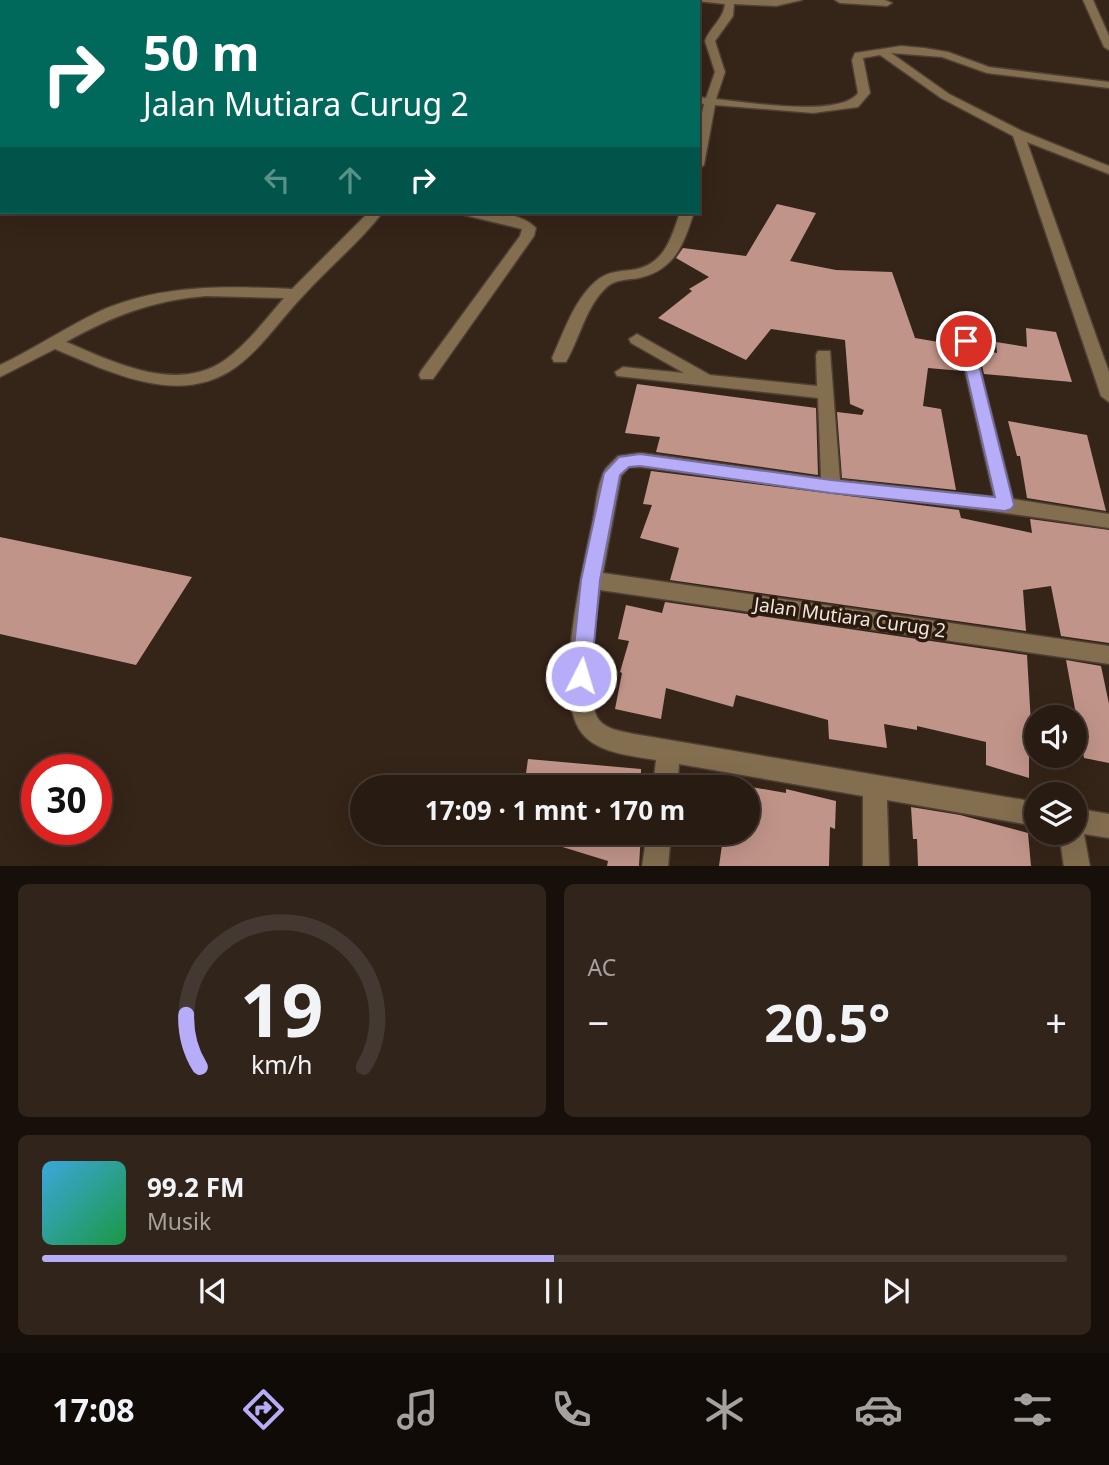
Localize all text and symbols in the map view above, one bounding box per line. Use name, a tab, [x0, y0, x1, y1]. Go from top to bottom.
text: 50 m	[143, 19, 260, 85]
icon: right	[28, 28, 119, 119]
text: Jalan Mutiara Curug 2	[143, 82, 469, 125]
icon: left	[258, 161, 296, 199]
icon: ahead	[331, 161, 369, 199]
icon: right	[404, 161, 442, 199]
pin	[936, 311, 996, 371]
icon: arrive	[947, 322, 985, 360]
street label: Jalan Mutiara Curug 2	[750, 590, 948, 643]
position arrow	[544, 639, 618, 713]
map controls	[1024, 705, 1087, 845]
button: sound	[1024, 705, 1087, 768]
speed limit sign: 30	[21, 754, 112, 845]
button: layers	[1024, 782, 1087, 845]
text: 17:09 · 1 mnt · 170 m	[425, 792, 685, 828]
text: AC	[588, 951, 616, 983]
text: 19	[240, 959, 323, 1058]
text: 20.5°	[764, 986, 890, 1057]
text: −	[588, 996, 609, 1048]
text: +	[1045, 996, 1067, 1048]
text: km/h	[251, 1046, 313, 1080]
text: 99.2 FM	[147, 1169, 244, 1205]
text: Musik	[147, 1205, 211, 1237]
icon: previous	[194, 1272, 232, 1310]
icon: pause	[535, 1272, 573, 1310]
icon: next	[877, 1272, 915, 1310]
icon: directions	[239, 1385, 288, 1434]
icon: music	[393, 1385, 442, 1434]
icon: phone	[547, 1385, 596, 1434]
icon: climate	[700, 1385, 749, 1434]
icon: car	[854, 1385, 903, 1434]
icon: filters	[1008, 1385, 1057, 1434]
text: 17:08	[52, 1388, 135, 1431]

